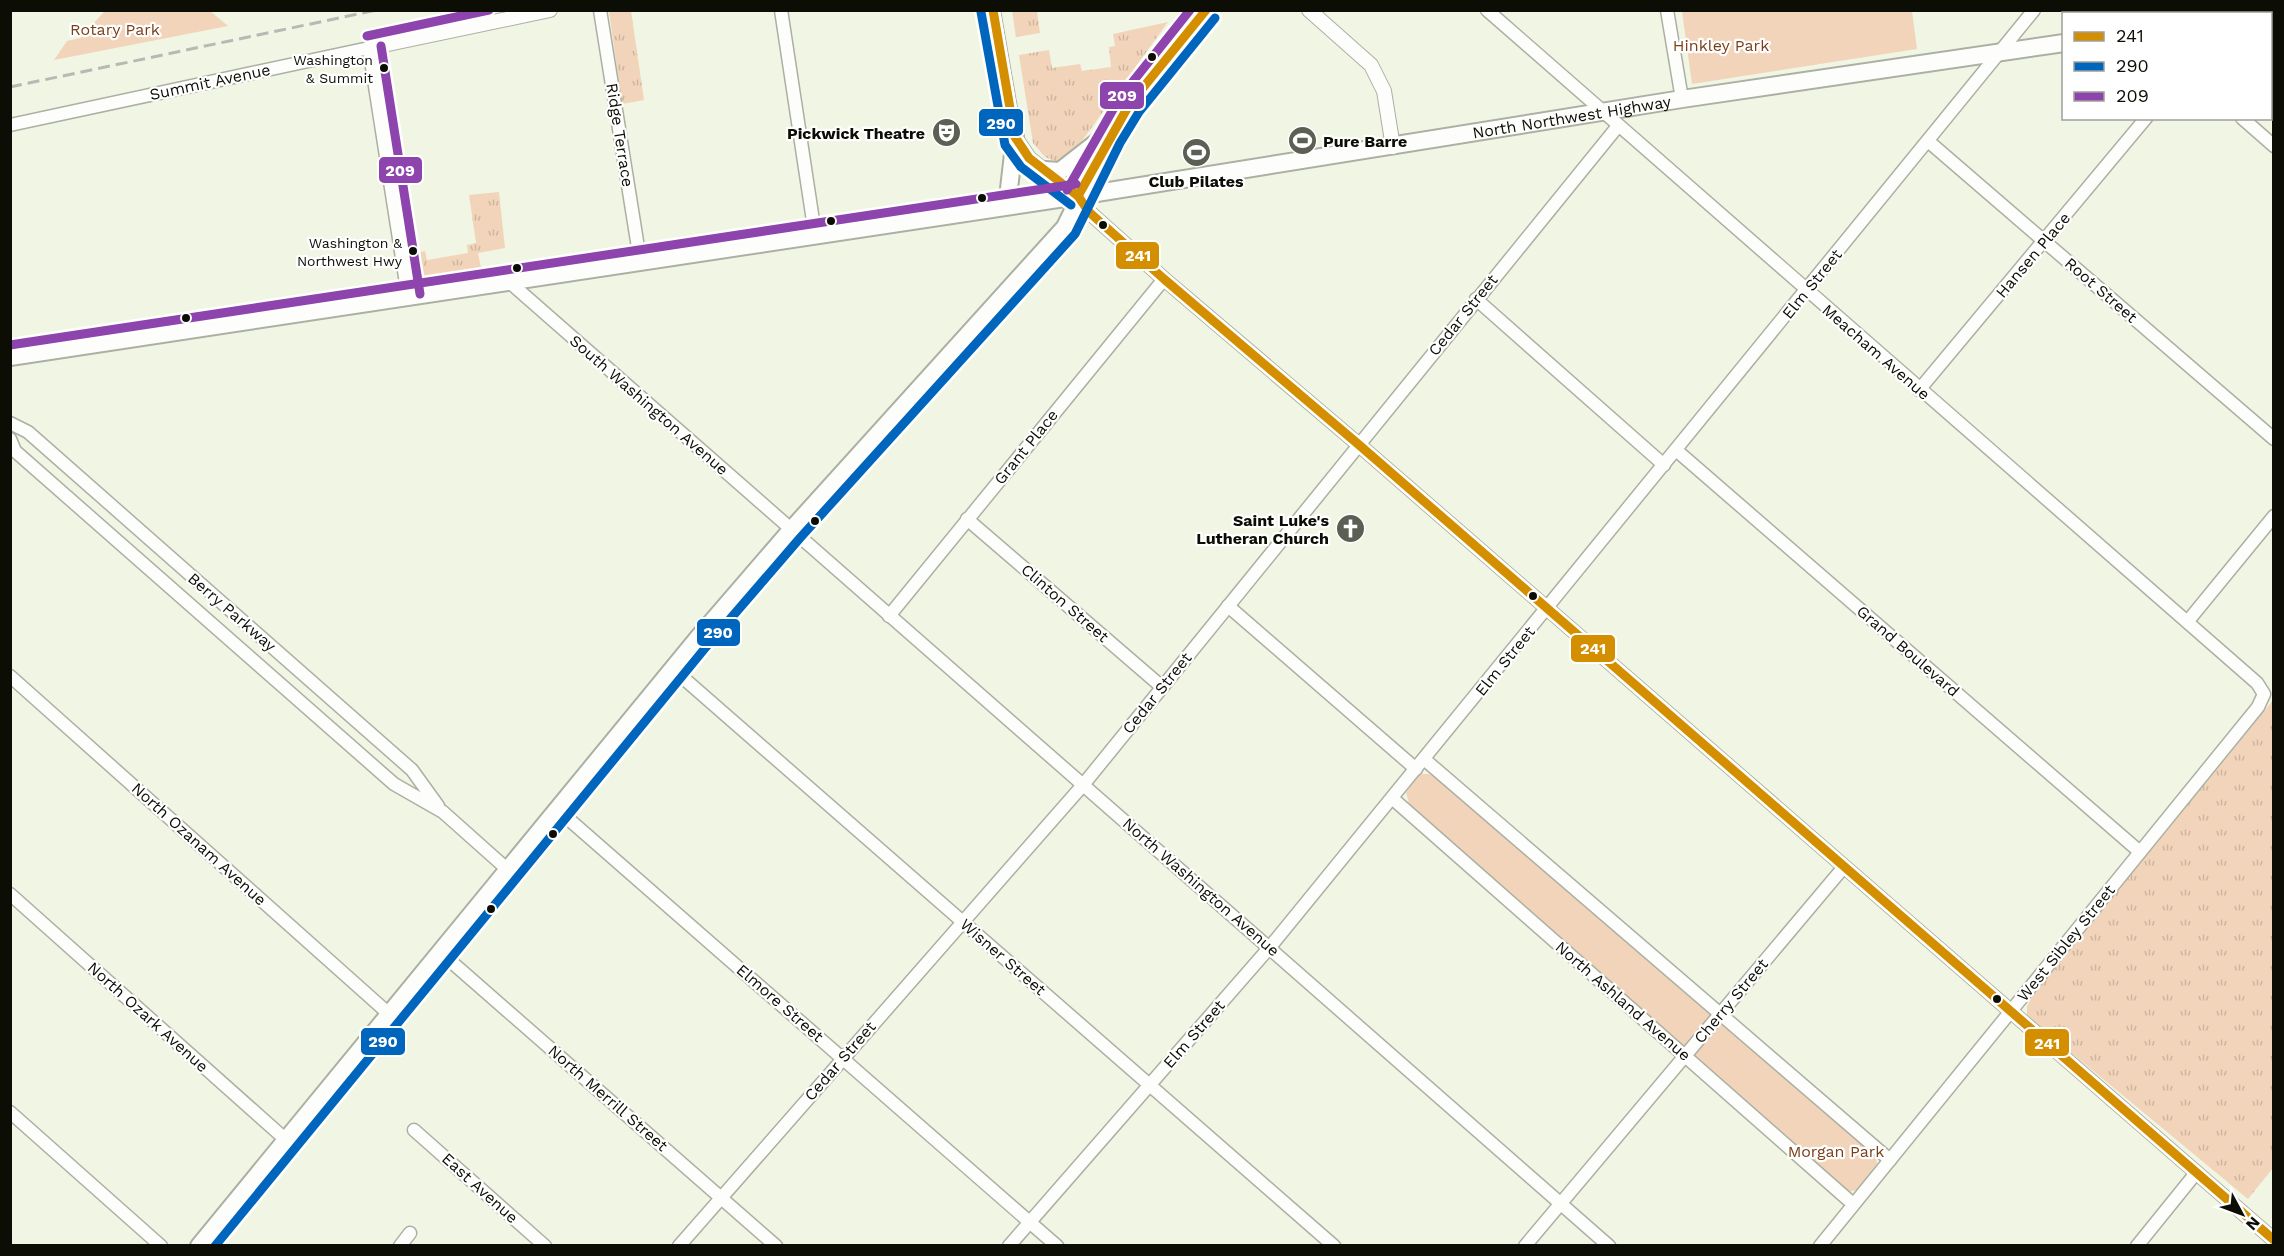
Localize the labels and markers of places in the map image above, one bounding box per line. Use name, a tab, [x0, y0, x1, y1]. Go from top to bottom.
unlabelled marker	[1146, 51, 1158, 63]
place label: Washington & Summit	[293, 52, 373, 86]
marker: Washington & Summit	[378, 62, 390, 74]
theatre icon: Pickwick Theatre	[930, 117, 962, 149]
place label: Pickwick Theatre	[787, 124, 925, 143]
sports icon: Pure Barre	[1286, 125, 1318, 157]
place label: Pure Barre	[1323, 132, 1407, 151]
sports icon: Club Pilates	[1180, 137, 1212, 169]
place label: Club Pilates	[1148, 172, 1244, 191]
unlabelled marker	[976, 192, 988, 204]
unlabelled marker	[825, 215, 837, 227]
unlabelled marker	[1097, 219, 1109, 231]
place label: Washington & Northwest Hwy	[297, 235, 403, 269]
marker: Washington & Northwest Hwy	[407, 245, 419, 257]
unlabelled marker	[511, 262, 523, 274]
unlabelled marker	[180, 312, 192, 324]
place label: Saint Luke's Lutheran Church	[1196, 511, 1329, 548]
church icon: Saint Luke's Lutheran Church	[1334, 513, 1366, 545]
unlabelled marker	[809, 515, 821, 527]
unlabelled marker	[1527, 590, 1539, 602]
unlabelled marker	[547, 828, 559, 840]
unlabelled marker	[485, 903, 497, 915]
unlabelled marker	[1991, 993, 2003, 1005]

